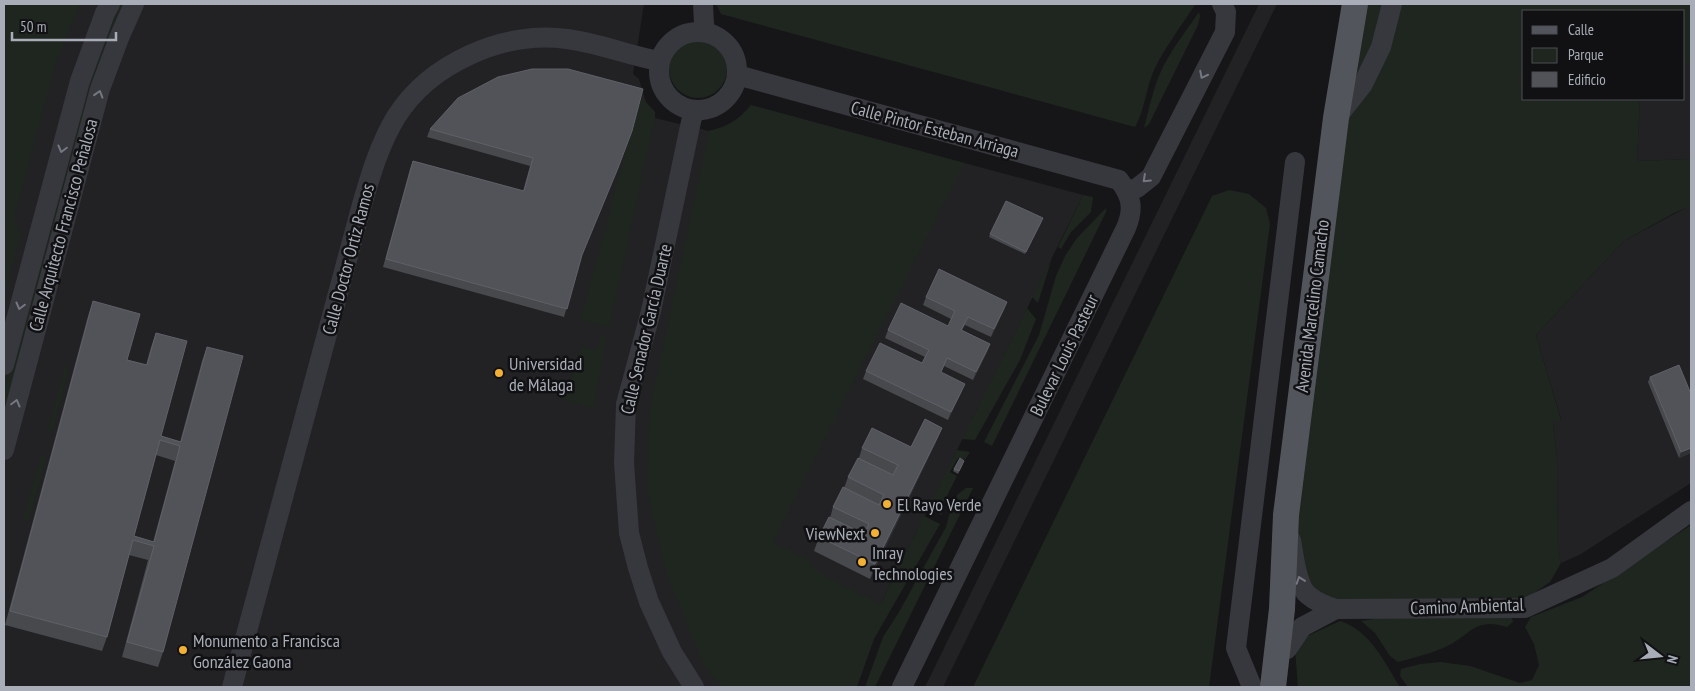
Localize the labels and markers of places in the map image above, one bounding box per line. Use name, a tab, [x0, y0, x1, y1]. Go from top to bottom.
place label: Universidad de Málaga	[509, 352, 582, 396]
marker: Universidad de Málaga	[493, 367, 505, 379]
place label: El Rayo Verde	[897, 493, 982, 516]
marker: El Rayo Verde	[881, 498, 893, 510]
place label: ViewNext	[805, 522, 865, 545]
marker: ViewNext	[869, 527, 881, 539]
place label: Inray Technologies	[872, 541, 953, 585]
marker: Inray Technologies	[856, 556, 868, 568]
place label: Monumento a Francisca González Gaona	[193, 629, 340, 673]
marker: Monumento a Francisca González Gaona	[177, 644, 189, 656]

